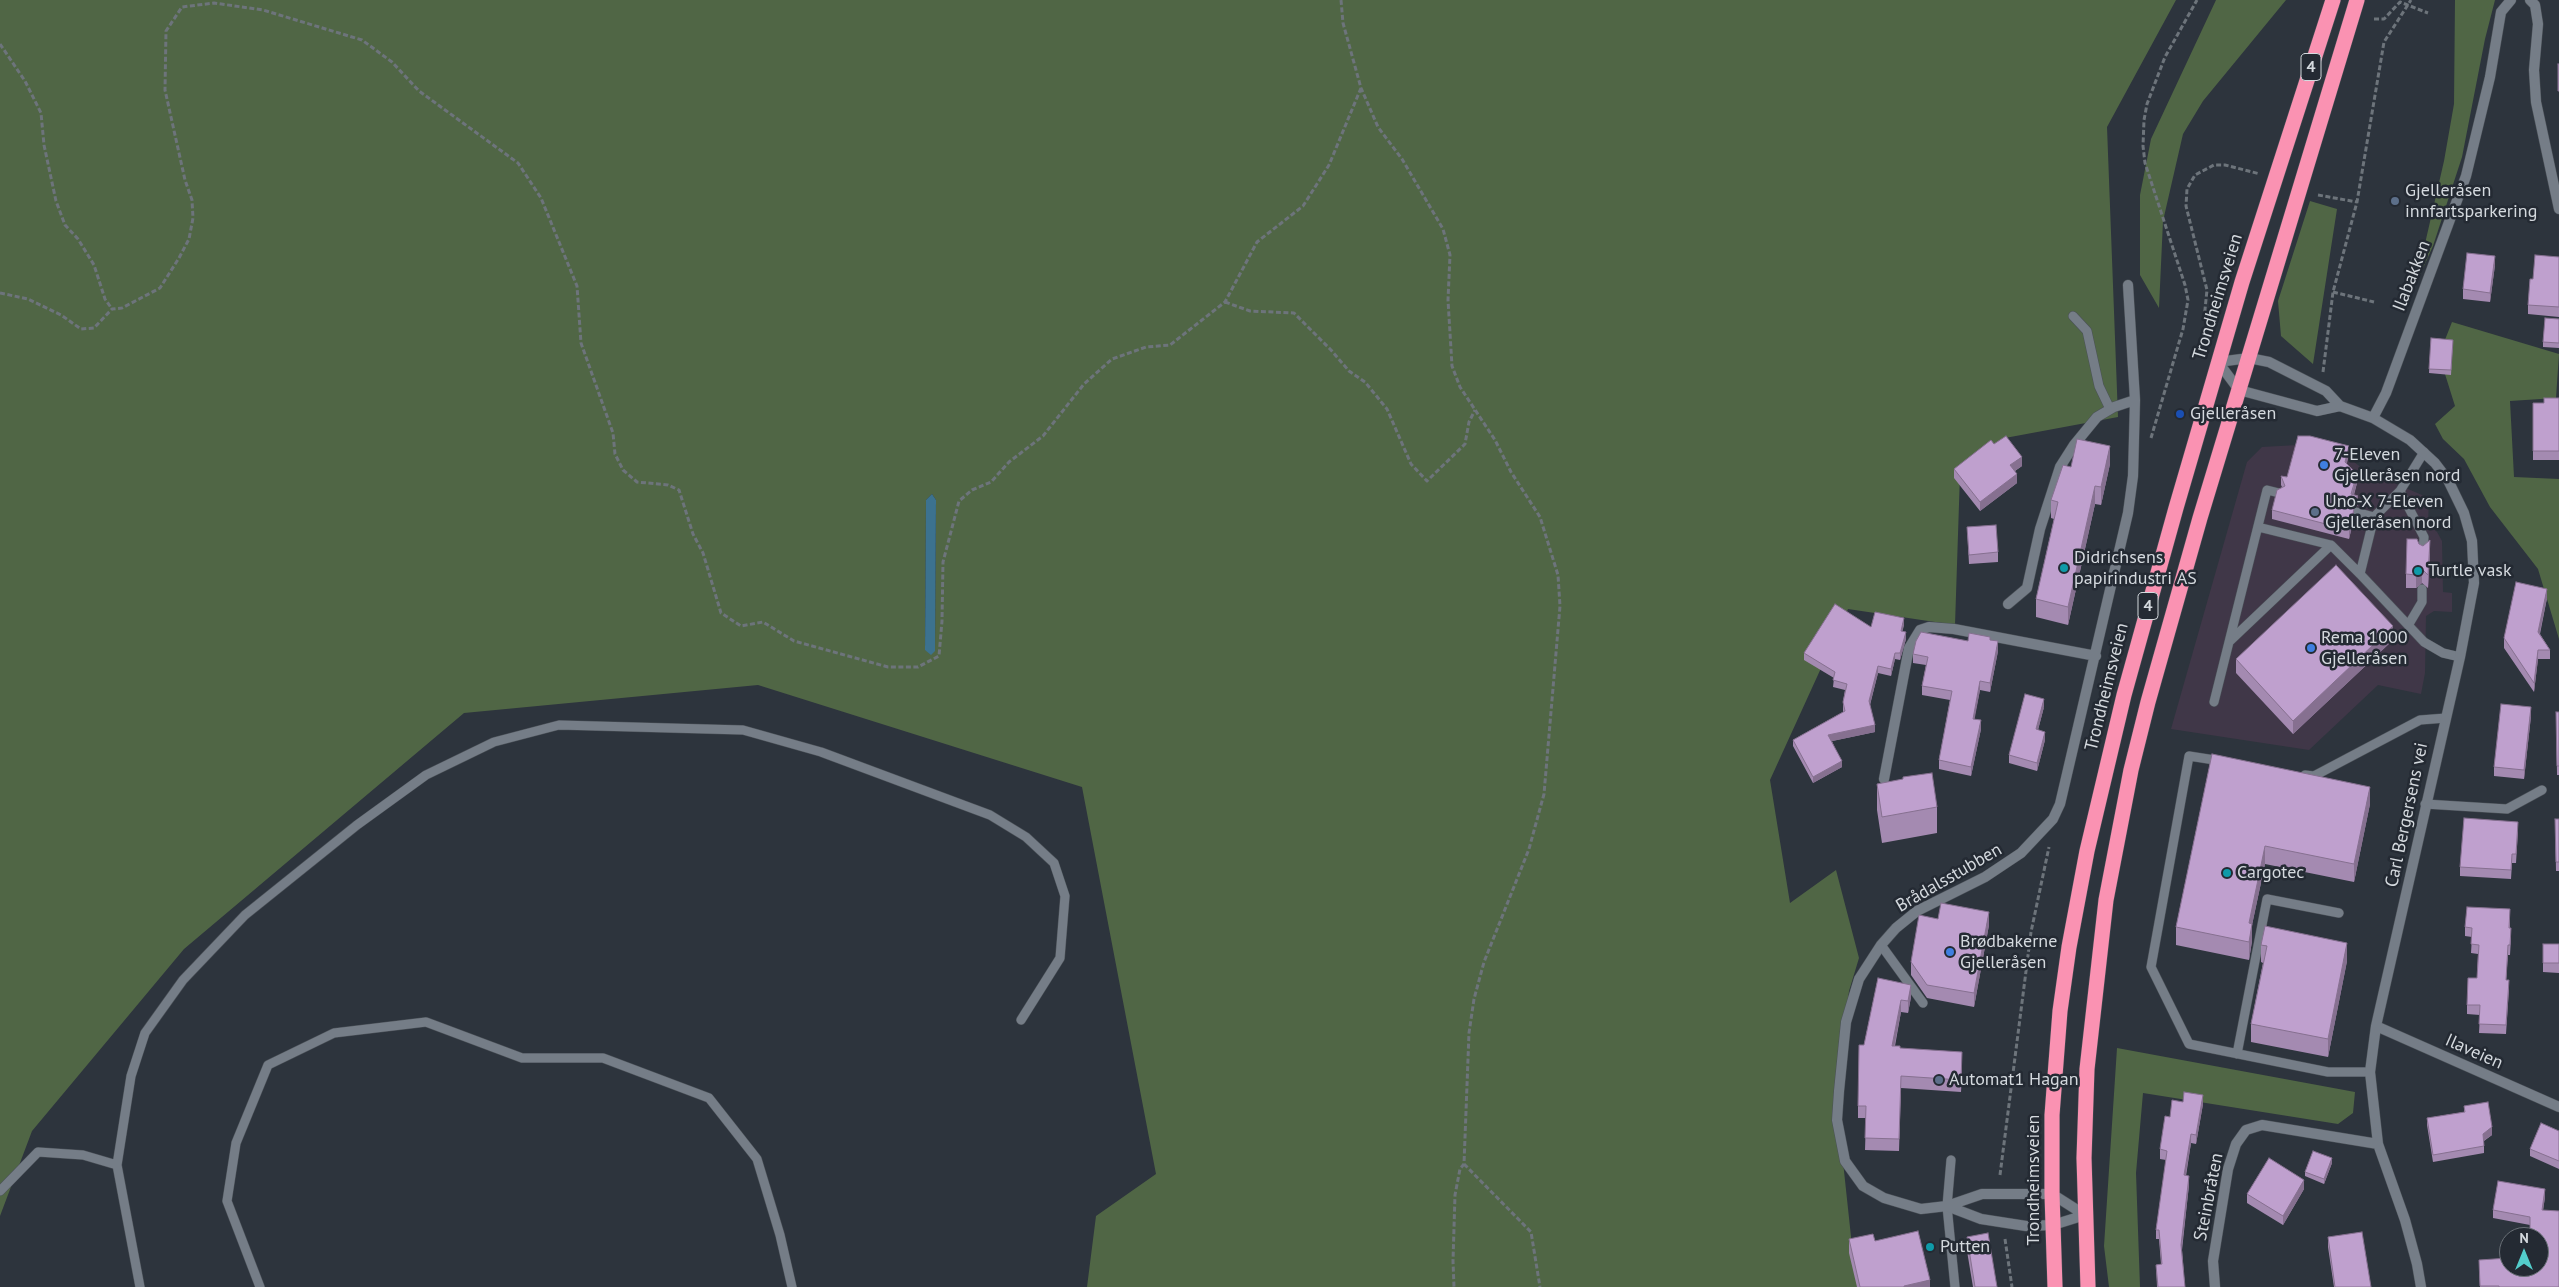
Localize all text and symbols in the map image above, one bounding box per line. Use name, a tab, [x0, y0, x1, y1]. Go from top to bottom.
road number: 4	[2301, 54, 2321, 80]
place label: Gjelleråsen innfartsparkering	[2405, 180, 2537, 222]
marker: Gjelleråsen innfartsparkering	[2389, 195, 2401, 207]
street label: Trondheimsveien	[2189, 231, 2247, 363]
street label: Ilabakken	[2389, 238, 2435, 314]
place label: Gjelleråsen	[2190, 403, 2276, 425]
marker: Gjelleråsen	[2174, 408, 2186, 420]
place label: 7-Eleven Gjelleråsen nord	[2334, 444, 2460, 486]
marker: 7-Eleven Gjelleråsen nord	[2318, 459, 2330, 471]
place label: Uno-X 7-Eleven Gjelleråsen nord	[2325, 491, 2451, 534]
marker: Uno-X 7-Eleven Gjelleråsen nord	[2309, 506, 2321, 518]
place label: Didrichsens papirindustri AS	[2074, 547, 2197, 590]
place label: Turtle vask	[2428, 560, 2512, 582]
marker: Didrichsens papirindustri AS	[2058, 562, 2070, 574]
marker: Turtle vask	[2412, 565, 2424, 577]
road number: 4	[2138, 592, 2158, 620]
street label: Trondheimsveien	[2081, 621, 2133, 753]
place label: Rema 1000 Gjelleråsen	[2321, 627, 2408, 670]
marker: Rema 1000 Gjelleråsen	[2305, 642, 2317, 654]
street label: Carl Bergersens vei	[2381, 741, 2433, 889]
street label: Brådalsstubben	[1892, 839, 2006, 917]
place label: Cargotec	[2237, 862, 2304, 884]
marker: Cargotec	[2221, 867, 2233, 879]
place label: Brødbakerne Gjelleråsen	[1960, 931, 2057, 974]
marker: Brødbakerne Gjelleråsen	[1944, 946, 1956, 958]
street label: Ilaveien	[2442, 1030, 2506, 1074]
place label: Automat1 Hagan	[1949, 1069, 2079, 1091]
marker: Automat1 Hagan	[1933, 1074, 1945, 1086]
street label: Trondheimsveien	[2023, 1115, 2045, 1245]
street label: Steinbråten	[2190, 1151, 2228, 1243]
north arrow	[2499, 1227, 2549, 1277]
text: N	[2519, 1229, 2529, 1247]
place label: Putten	[1940, 1236, 1990, 1258]
marker: Putten	[1924, 1241, 1936, 1253]

